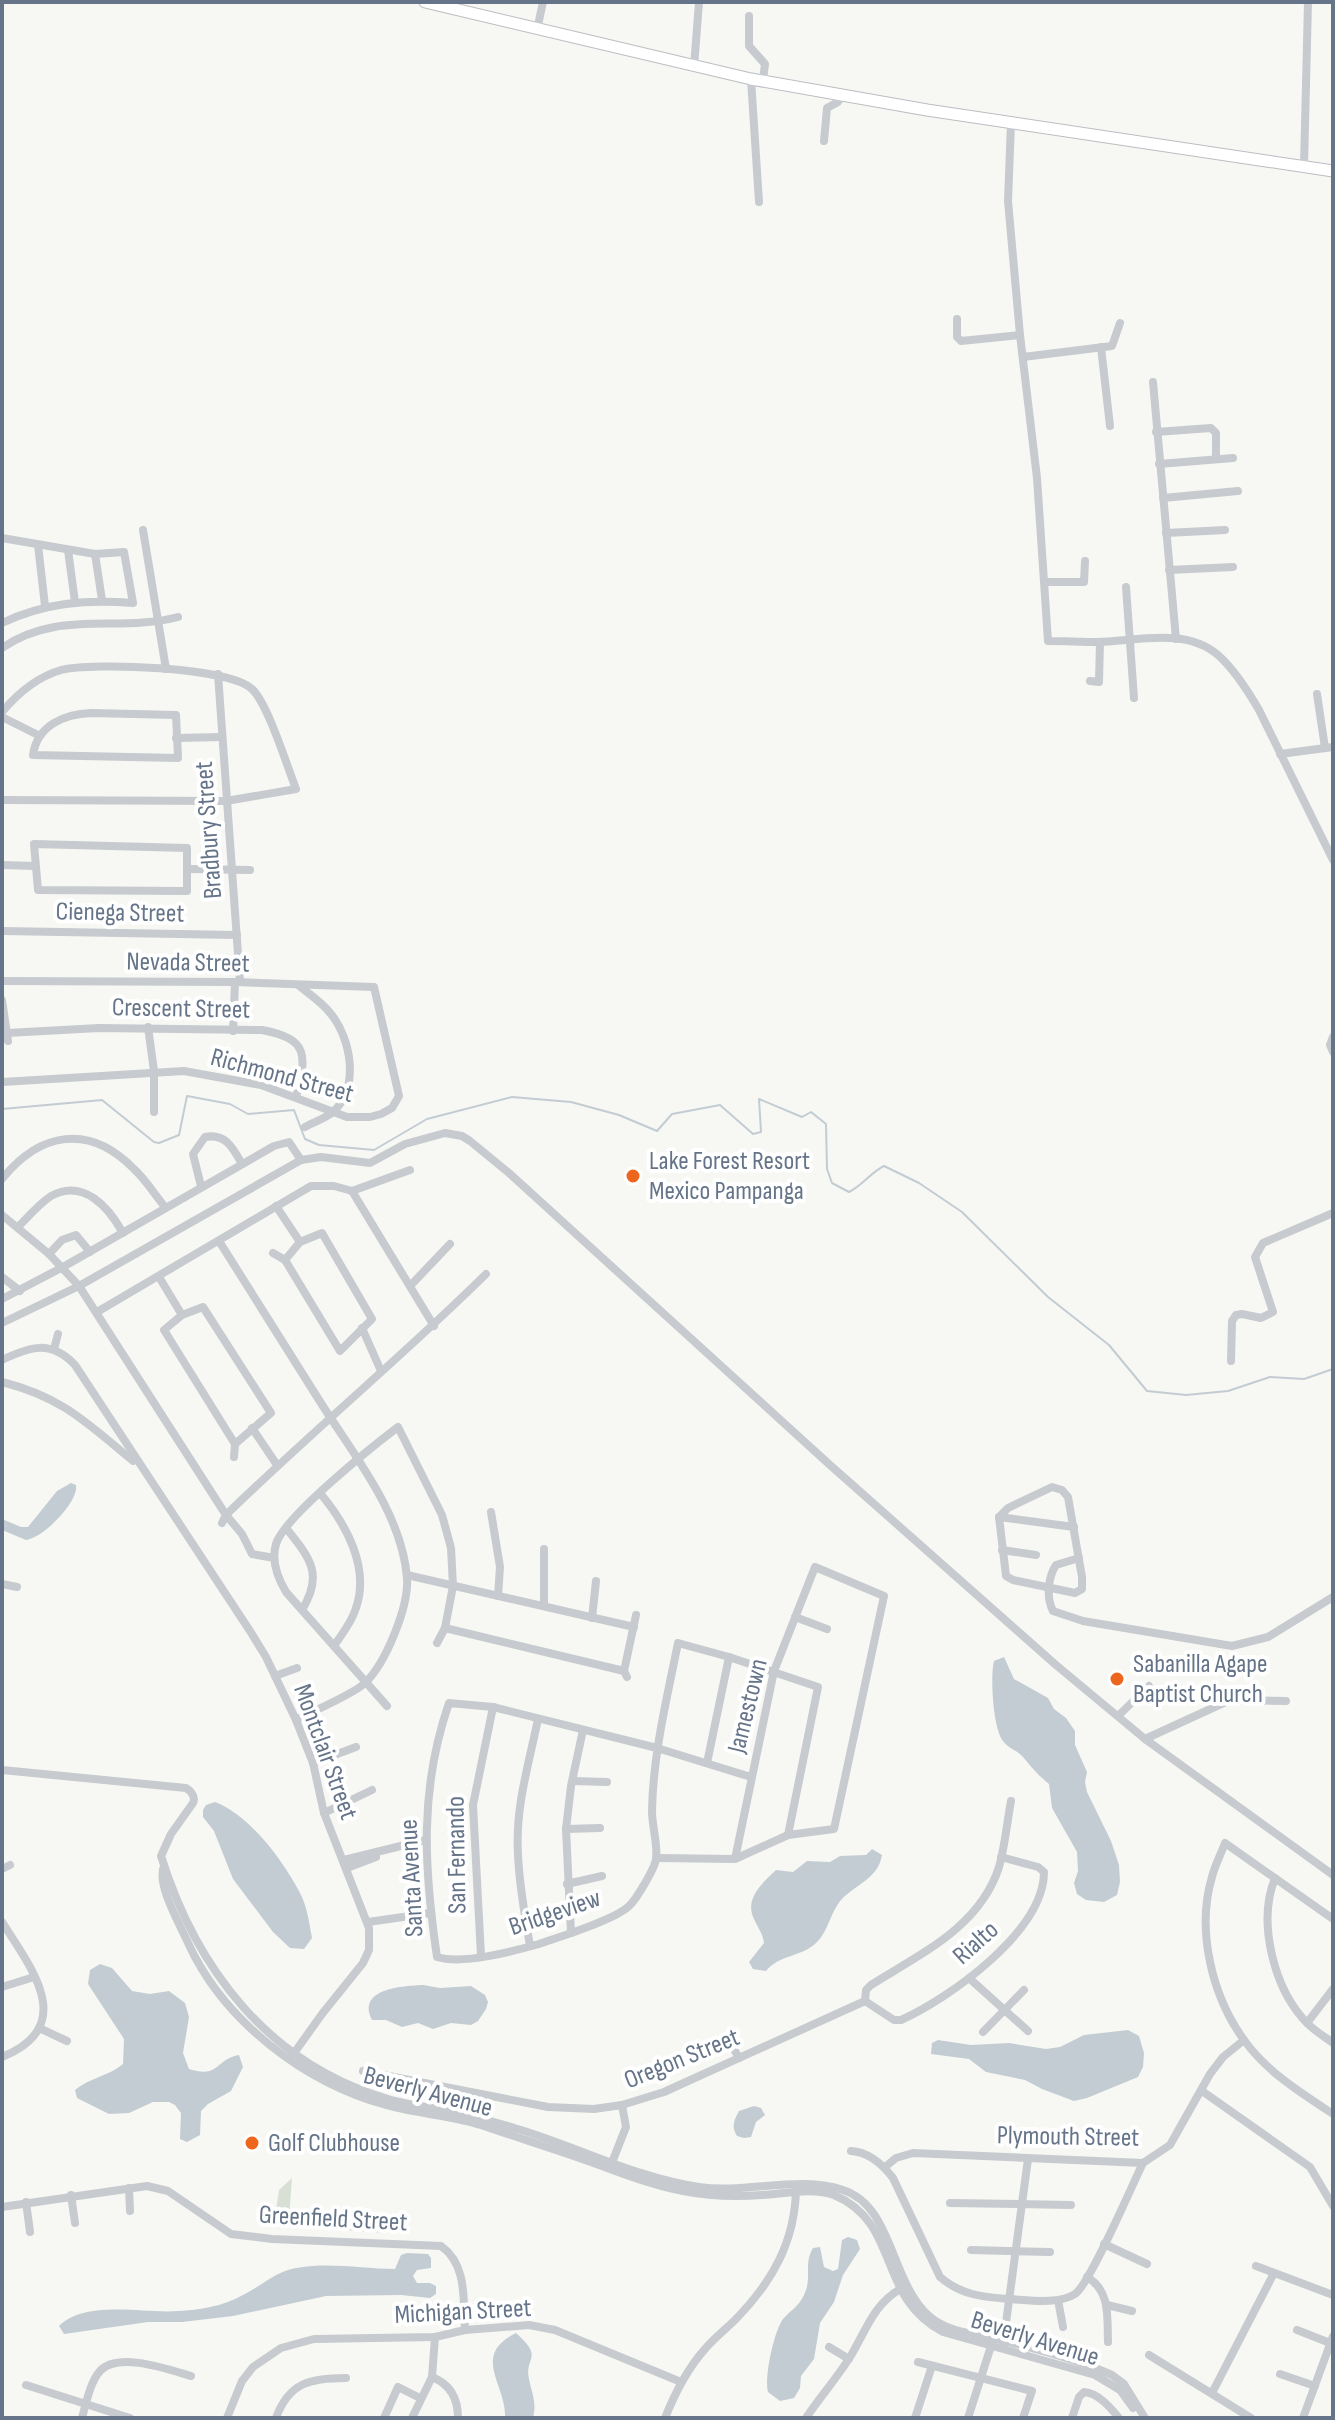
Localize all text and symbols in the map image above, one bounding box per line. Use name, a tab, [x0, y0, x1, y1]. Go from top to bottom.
street label: Bradbury Street	[189, 760, 229, 900]
street label: Cienega Street	[55, 896, 185, 930]
street label: Nevada Street	[126, 946, 250, 980]
street label: Crescent Street	[112, 992, 250, 1026]
street label: Richmond Street	[207, 1042, 357, 1110]
place label: Lake Forest Resort Mexico Pampanga	[649, 1146, 810, 1207]
marker: Lake Forest Resort Mexico Pampanga	[624, 1167, 642, 1185]
place label: Sabanilla Agape Baptist Church	[1133, 1649, 1267, 1710]
street label: Jamestown	[721, 1656, 775, 1757]
marker: Sabanilla Agape Baptist Church	[1108, 1670, 1126, 1688]
street label: Montclair Street	[286, 1680, 364, 1824]
street label: San Fernando	[440, 1796, 474, 1914]
street label: Santa Avenue	[393, 1818, 431, 1938]
street label: Bridgeview	[505, 1883, 605, 1943]
street label: Rialto	[947, 1915, 1005, 1971]
street label: Oregon Street	[620, 2022, 744, 2096]
street label: Beverly Avenue	[360, 2060, 496, 2124]
street label: Plymouth Street	[997, 2120, 1139, 2154]
place label: Golf Clubhouse	[268, 2128, 400, 2159]
marker: Golf Clubhouse	[243, 2134, 261, 2152]
street label: Greenfield Street	[258, 2200, 408, 2238]
street label: Michigan Street	[394, 2293, 532, 2331]
street label: Beverly Avenue	[967, 2305, 1103, 2373]

